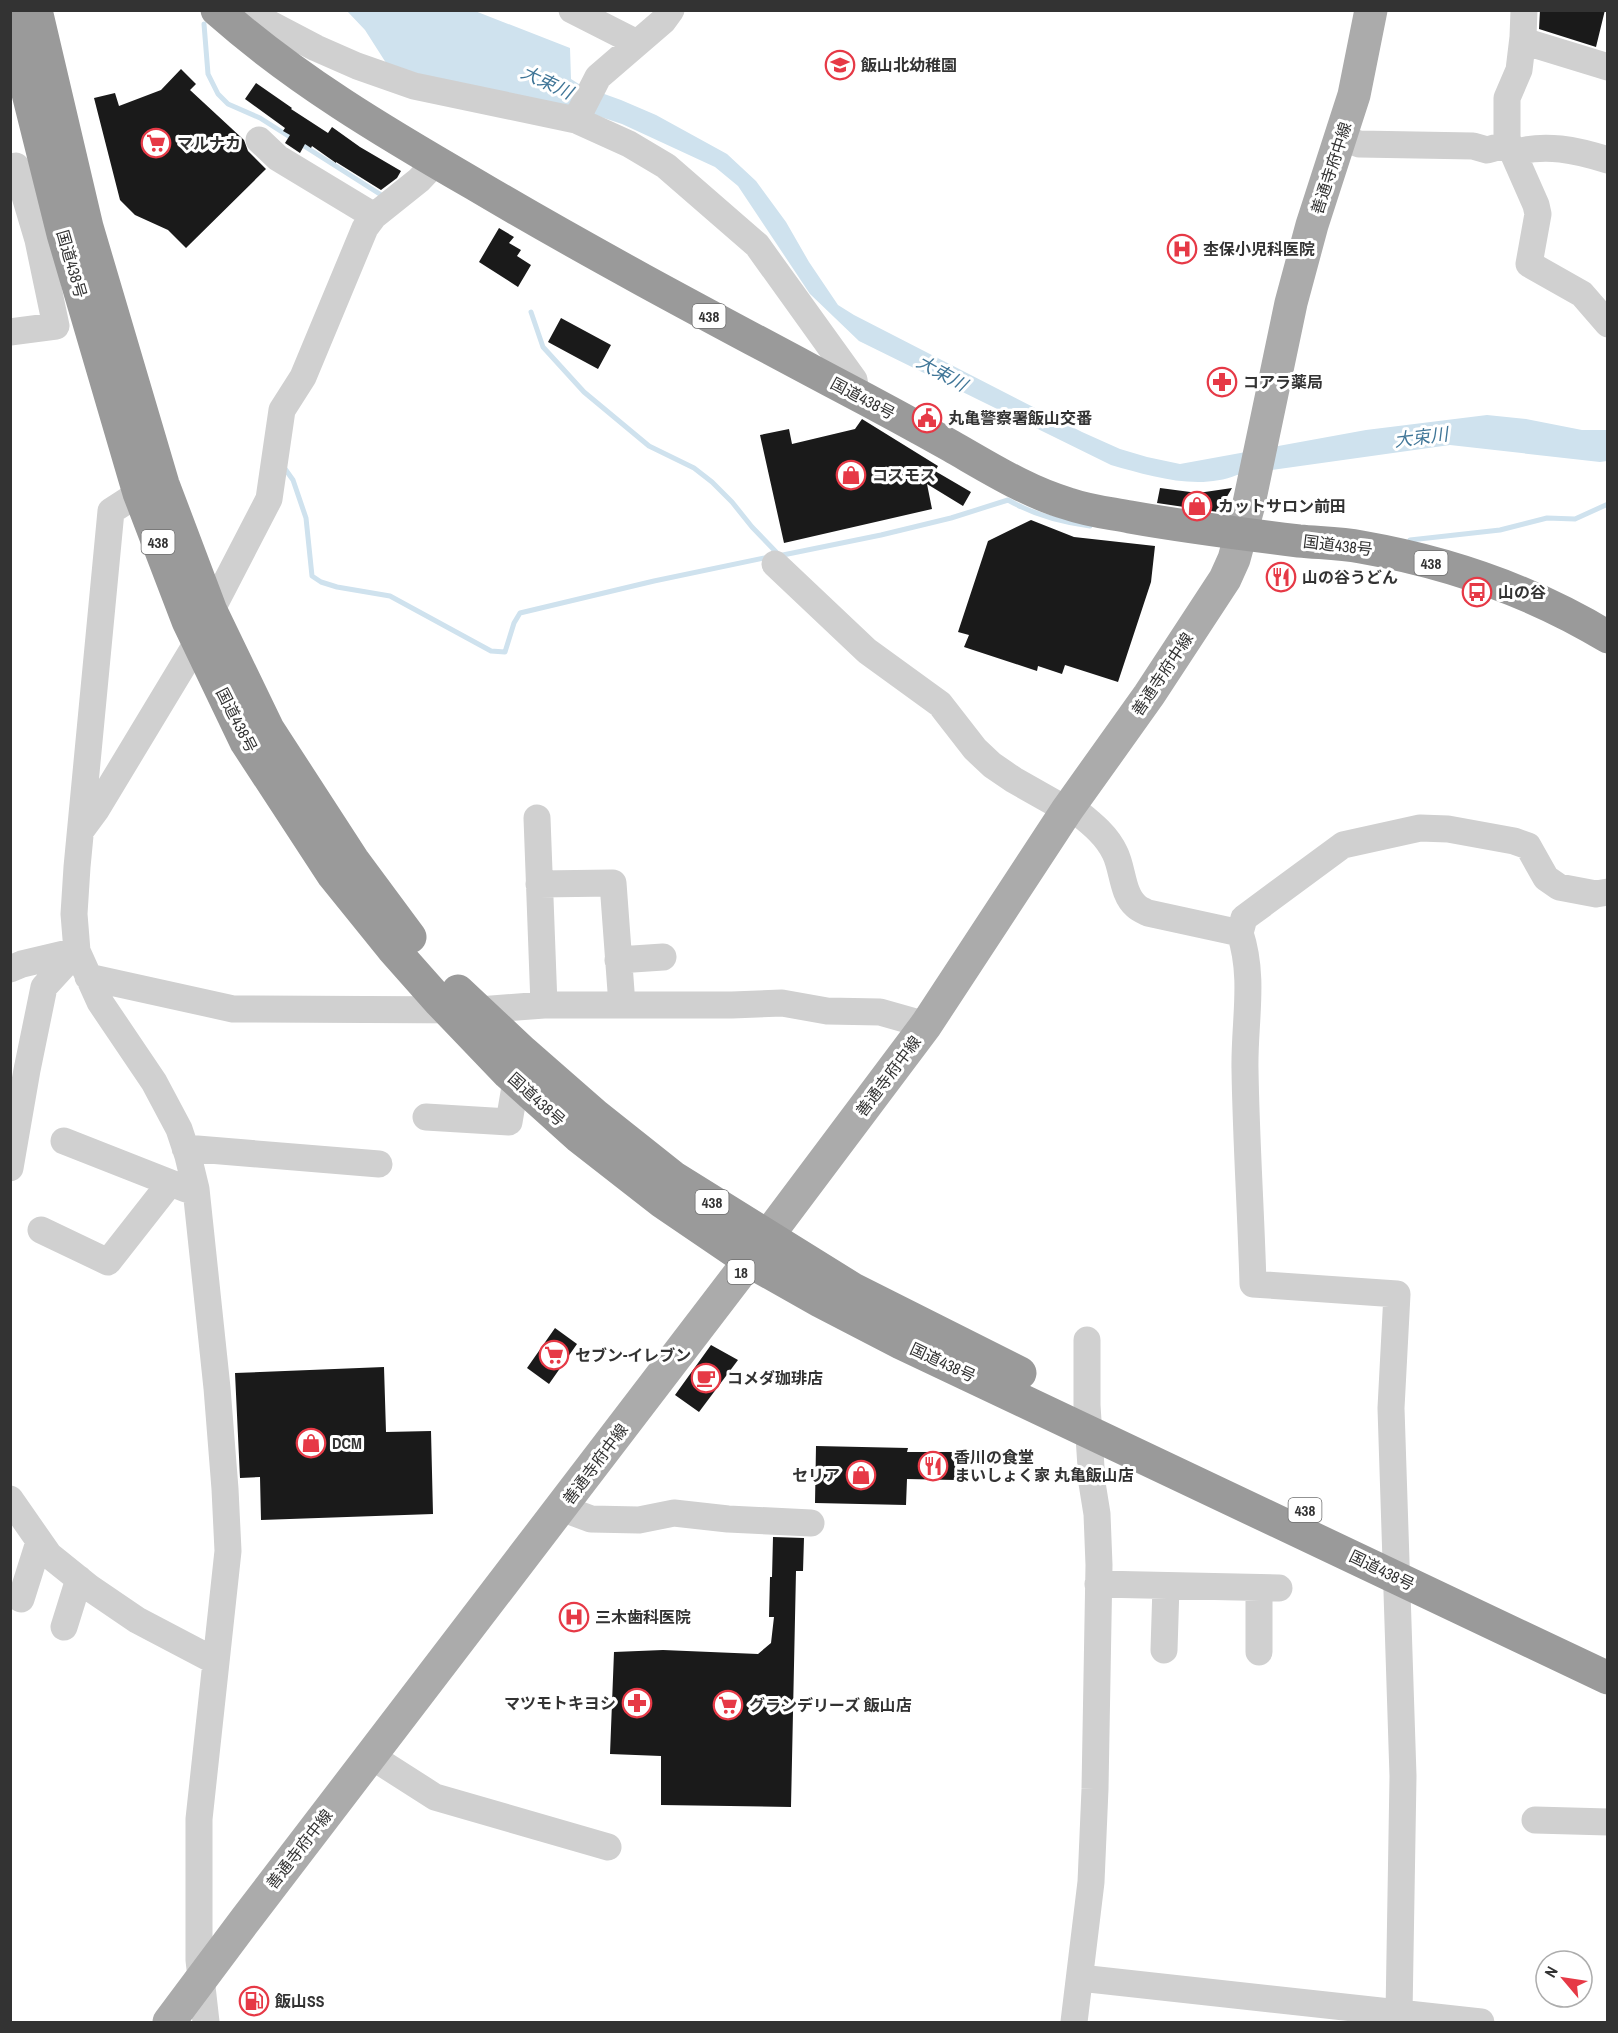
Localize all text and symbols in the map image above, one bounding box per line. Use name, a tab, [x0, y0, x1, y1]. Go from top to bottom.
school or university icon: 飯山北幼稚園	[824, 49, 856, 81]
place label: 飯山北幼稚園	[860, 54, 957, 76]
water label: 大束川	[517, 59, 579, 106]
street label: 善通寺府中線	[1306, 119, 1356, 217]
supermarket icon: マルナカ	[140, 127, 172, 159]
place label: マルナカ	[177, 132, 241, 154]
street label: 国道438号	[52, 227, 92, 301]
hospital icon: 杢保小児科医院	[1166, 233, 1198, 265]
place label: 杢保小児科医院	[1203, 238, 1315, 260]
road number: 438	[692, 304, 726, 328]
water label: 大束川	[912, 349, 973, 398]
pharmacy icon: コアラ薬局	[1206, 366, 1238, 398]
place label: コアラ薬局	[1243, 371, 1323, 393]
street label: 国道438号	[827, 372, 899, 424]
public building icon: 丸亀警察署飯山交番	[911, 402, 943, 434]
place label: 丸亀警察署飯山交番	[948, 407, 1092, 429]
water label: 大束川	[1393, 421, 1451, 453]
shop icon: コスモス	[835, 459, 867, 491]
place label: コスモス	[872, 464, 936, 486]
shop icon: カットサロン前田	[1181, 490, 1213, 522]
place label: カットサロン前田	[1218, 495, 1346, 517]
road number: 438	[142, 530, 174, 554]
street label: 国道438号	[1302, 530, 1374, 560]
road number: 438	[1414, 551, 1448, 575]
restaurant icon: 山の谷うどん	[1265, 561, 1297, 593]
place label: 山の谷うどん	[1302, 566, 1398, 588]
bus stop icon: 山の谷	[1461, 576, 1493, 608]
place label: 山の谷	[1498, 581, 1546, 603]
street label: 善通寺府中線	[1126, 628, 1198, 720]
street label: 国道438号	[211, 684, 263, 756]
street label: 善通寺府中線	[850, 1031, 926, 1121]
street label: 国道438号	[504, 1067, 570, 1131]
road number: 438	[696, 1190, 728, 1214]
road number: 18	[728, 1260, 754, 1284]
street label: 国道438号	[907, 1337, 979, 1387]
supermarket icon: セブン-イレブン	[538, 1339, 570, 1371]
place label: セブン-イレブン	[575, 1344, 691, 1366]
cafe icon: コメダ珈琲店	[690, 1362, 722, 1394]
place label: コメダ珈琲店	[727, 1367, 823, 1389]
street label: 善通寺府中線	[557, 1419, 633, 1509]
shop icon: DCM	[295, 1427, 327, 1459]
place label: DCM	[332, 1432, 362, 1454]
place label: 香川の食堂 まいしょく家 丸亀飯山店	[954, 1446, 1134, 1486]
restaurant icon: 香川の食堂 まいしょく家 丸亀飯山店	[917, 1450, 949, 1482]
shop icon: セリア	[845, 1459, 877, 1491]
place label: セリア	[792, 1464, 840, 1486]
road number: 438	[1288, 1498, 1322, 1522]
street label: 国道438号	[1346, 1545, 1418, 1595]
hospital icon: 三木歯科医院	[558, 1601, 590, 1633]
place label: 三木歯科医院	[595, 1606, 691, 1628]
pharmacy icon: マツモトキヨシ	[621, 1687, 653, 1719]
supermarket icon: グランデリーズ 飯山店	[712, 1689, 744, 1721]
place label: マツモトキヨシ	[504, 1692, 616, 1714]
place label: グランデリーズ 飯山店	[749, 1694, 912, 1716]
street label: 善通寺府中線	[261, 1804, 337, 1894]
north arrow	[1534, 1949, 1594, 2009]
text: N	[1539, 1962, 1563, 1981]
fuel station icon: 飯山SS	[238, 1985, 270, 2017]
place label: 飯山SS	[274, 1990, 325, 2012]

